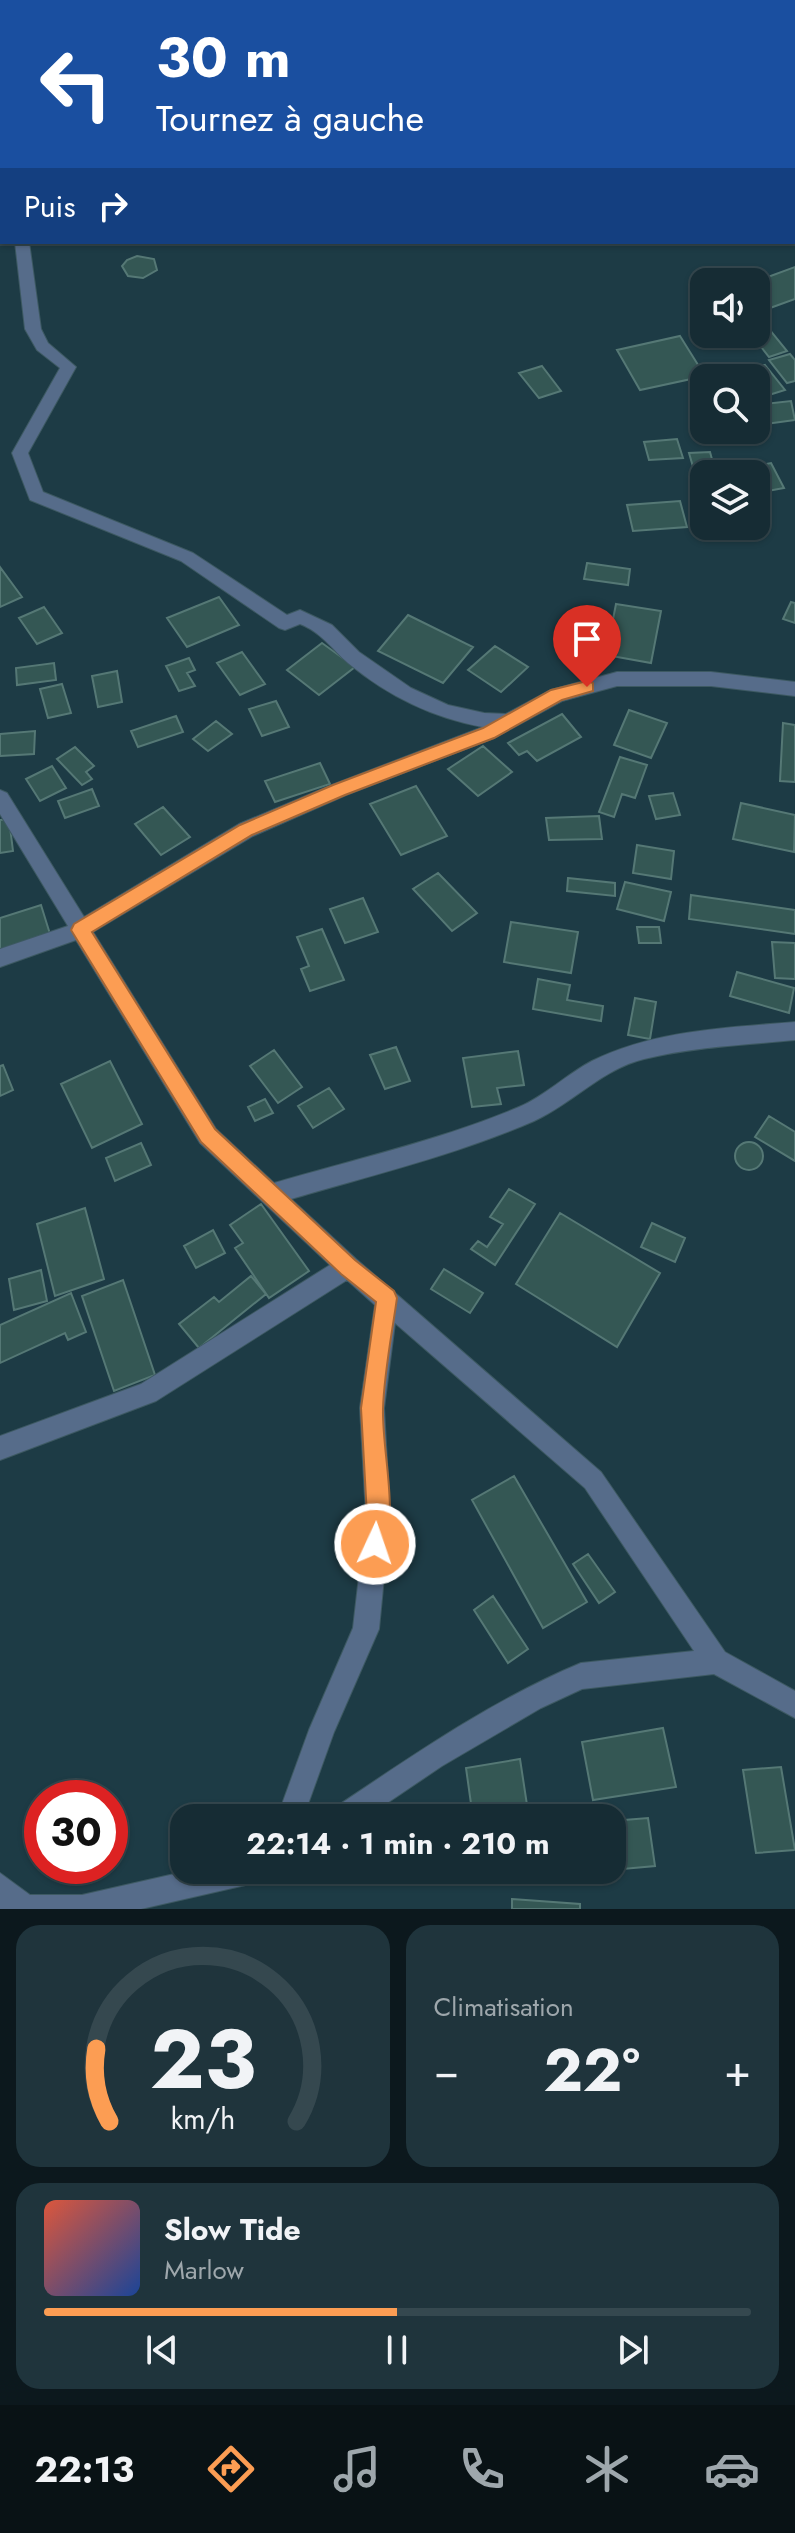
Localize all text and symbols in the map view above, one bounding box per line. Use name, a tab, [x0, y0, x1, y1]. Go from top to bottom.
text: 30 m	[156, 17, 291, 98]
icon: left	[24, 32, 128, 136]
text: Tournez à gauche	[156, 92, 424, 144]
icon: right	[91, 184, 135, 228]
text: Puis	[24, 185, 75, 228]
map controls	[690, 268, 770, 540]
button: sound	[690, 268, 770, 348]
button: search	[690, 364, 770, 444]
button: layers	[690, 460, 770, 540]
pin	[553, 605, 621, 687]
icon: arrive	[565, 617, 609, 661]
position arrow	[333, 1502, 417, 1586]
speed limit sign: 30	[24, 1780, 128, 1884]
text: 22:14 · 1 min · 210 m	[246, 1822, 550, 1865]
text: Climatisation	[434, 1988, 574, 2026]
text: 23	[150, 1999, 256, 2119]
text: 22°	[543, 2027, 640, 2114]
text: −	[434, 2039, 459, 2103]
text: +	[724, 2039, 751, 2103]
text: km/h	[170, 2098, 235, 2140]
text: Slow Tide	[164, 2208, 301, 2251]
text: Marlow	[164, 2251, 244, 2289]
icon: previous	[140, 2328, 184, 2372]
icon: pause	[375, 2328, 419, 2372]
icon: next	[611, 2328, 655, 2372]
icon: directions	[203, 2441, 259, 2497]
icon: music	[329, 2441, 385, 2497]
icon: phone	[454, 2441, 510, 2497]
icon: climate	[579, 2441, 635, 2497]
icon: car	[704, 2441, 760, 2497]
text: 22:13	[35, 2443, 134, 2495]

